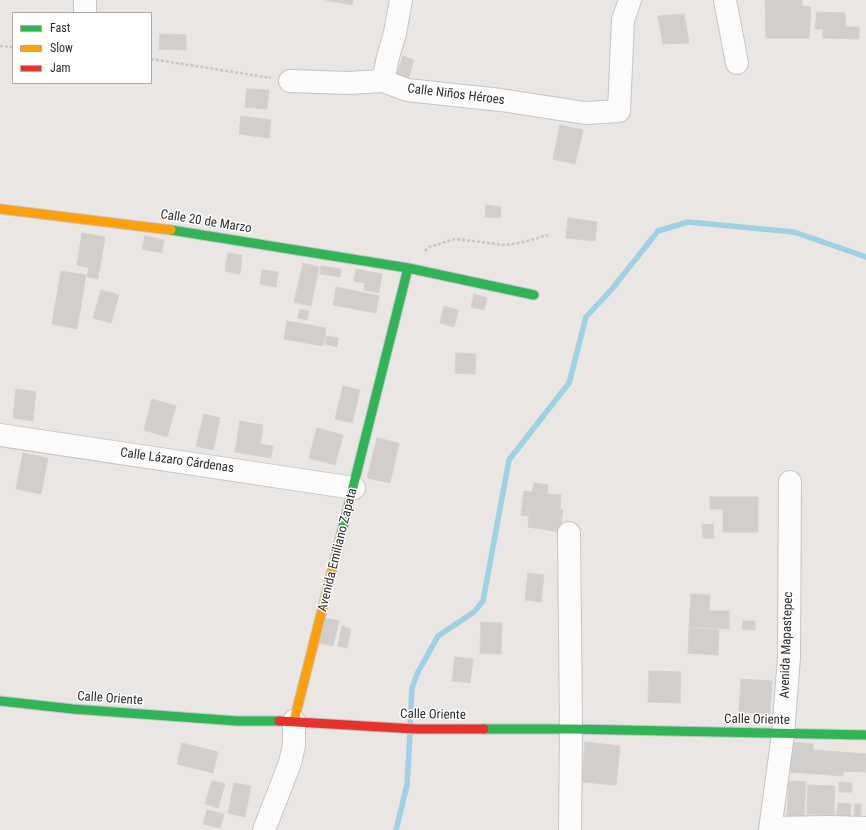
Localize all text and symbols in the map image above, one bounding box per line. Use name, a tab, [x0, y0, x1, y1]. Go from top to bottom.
legend	[12, 12, 152, 84]
text: Fast	[50, 21, 70, 35]
text: Slow	[50, 41, 73, 55]
text: Jam	[50, 61, 71, 75]
street label: Calle Niños Héroes	[406, 81, 506, 109]
street label: Calle 20 de Marzo	[159, 207, 253, 237]
street label: Calle Lázaro Cárdenas	[119, 445, 235, 477]
street label: Avenida Emiliano Zapata	[315, 487, 361, 613]
street label: Avenida Mapastepec	[777, 591, 797, 699]
street label: Calle Oriente	[77, 689, 143, 709]
street label: Calle Oriente	[400, 707, 466, 723]
street label: Calle Oriente	[724, 712, 790, 728]

